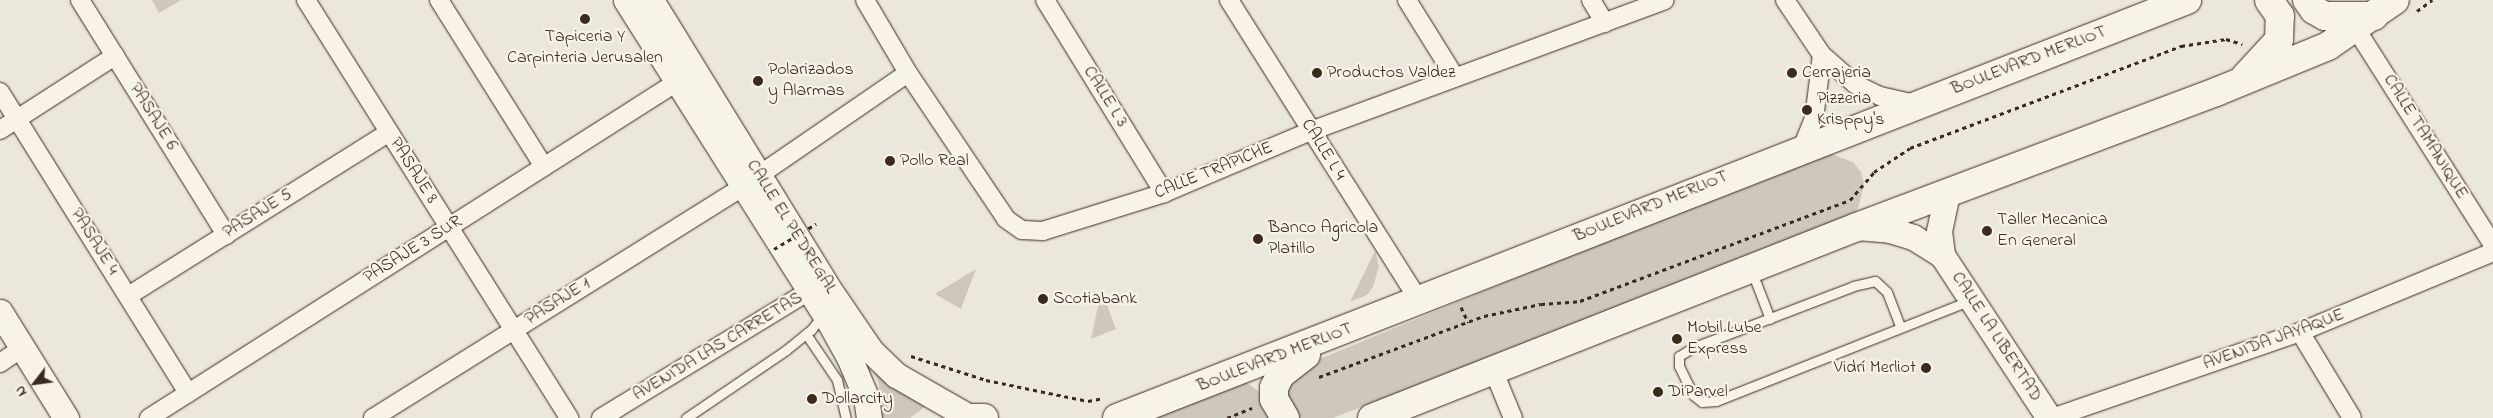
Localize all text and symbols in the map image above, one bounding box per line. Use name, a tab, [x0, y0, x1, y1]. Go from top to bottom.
marker: Tapiceria Y Carpinteria Jerusalen	[579, 13, 591, 25]
street label: BOULEVARD MERLIOT	[1948, 21, 2110, 101]
place label: Tapiceria Y Carpinteria Jerusalen	[507, 27, 663, 70]
place label: Polarizados y Alarmas	[768, 60, 854, 102]
street label: CALLE L 3	[1078, 62, 1132, 132]
place label: Productos Valdez	[1327, 62, 1456, 84]
place label: Cerrajeria	[1802, 62, 1871, 84]
marker: Productos Valdez	[1311, 67, 1323, 79]
marker: Cerrajeria	[1786, 67, 1798, 79]
street label: CALLE TAMANIQUE	[2378, 70, 2472, 204]
marker: Polarizados y Alarmas	[752, 75, 764, 87]
street label: PASAJE 6	[124, 79, 182, 155]
place label: Pizzeria Krisppy's	[1817, 89, 1884, 132]
marker: Pizzeria Krisppy's	[1801, 104, 1813, 116]
street label: CALLE L 4	[1296, 115, 1350, 185]
street label: PASAJE 8	[384, 134, 442, 208]
street label: CALLE TRAPICHE	[1152, 137, 1276, 205]
place label: Pollo Real	[900, 150, 969, 172]
marker: Pollo Real	[884, 155, 896, 167]
street label: CALLE EL PEDREGAL	[741, 156, 841, 298]
street label: BOULEVARD MERLIOT	[1571, 166, 1731, 248]
street label: PASAJE 5	[219, 184, 297, 244]
street label: PASAJE 4	[65, 205, 123, 279]
place label: Taller Mecanica En General	[1997, 210, 2108, 252]
street label: PASAJE 3 SUR	[360, 211, 466, 289]
place label: Banco Agricola Platillo	[1268, 218, 1378, 260]
marker: Taller Mecanica En General	[1981, 225, 1993, 237]
marker: Banco Agricola Platillo	[1252, 233, 1264, 245]
street label: CALLE LA LIBERTAD	[1946, 268, 2046, 406]
street label: PASAJE 1	[521, 274, 595, 330]
street label: AVENIDA LAS CARRETAS	[629, 288, 807, 406]
place label: Scotiabank	[1053, 288, 1137, 310]
marker: Scotiabank	[1037, 293, 1049, 305]
street label: AVENIDA JAYAQUE	[2200, 304, 2348, 376]
street label: BOULEVARD MERLIOT	[1194, 318, 1356, 398]
place label: Mobil Lube Express	[1687, 318, 1761, 360]
marker: Mobil Lube Express	[1671, 333, 1683, 345]
place label: Vidrí Merliot	[1834, 357, 1916, 379]
north arrow	[10, 358, 60, 408]
marker: Vidrí Merliot	[1920, 362, 1932, 374]
text: N	[10, 381, 33, 400]
place label: DiParvel	[1668, 381, 1728, 403]
marker: DiParvel	[1652, 386, 1664, 398]
place label: Dollarcity	[822, 388, 893, 410]
marker: Dollarcity	[806, 393, 818, 405]

